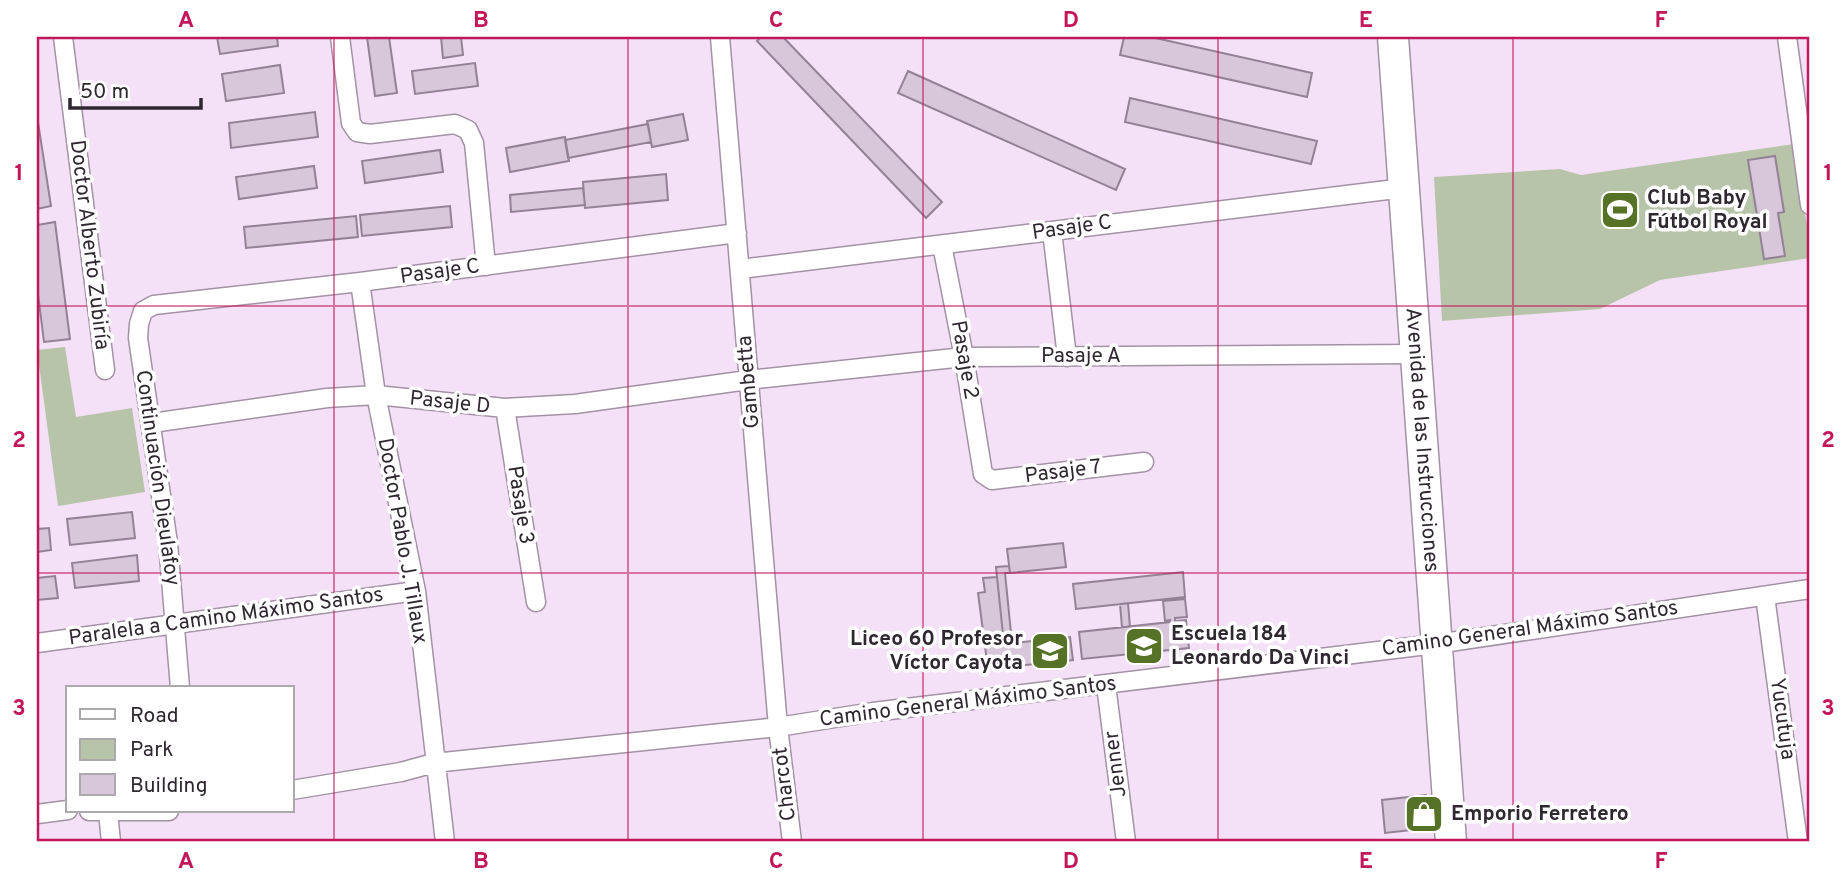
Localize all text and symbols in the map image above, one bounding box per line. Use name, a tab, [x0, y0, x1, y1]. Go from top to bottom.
text: A	[178, 7, 194, 36]
text: B	[473, 7, 489, 36]
text: C	[769, 7, 783, 36]
text: D	[1063, 7, 1079, 36]
text: E	[1359, 7, 1373, 36]
text: F	[1654, 7, 1668, 36]
scale bar	[70, 66, 201, 110]
text: 50 m	[80, 79, 129, 106]
street label: Doctor Alberto Zubiría	[63, 138, 115, 352]
text: 1	[14, 160, 24, 189]
text: 1	[1823, 160, 1833, 189]
place label: Club Baby Fútbol Royal	[1647, 185, 1768, 236]
sports icon: Club Baby Fútbol Royal	[1599, 189, 1641, 231]
street label: Pasaje C	[1030, 209, 1114, 247]
street label: Pasaje C	[398, 253, 482, 291]
street label: Avenida de las Instrucciones	[1399, 307, 1445, 573]
street label: Pasaje 2	[944, 318, 984, 402]
street label: Gambetta	[731, 334, 767, 430]
street label: Pasaje A	[1041, 343, 1121, 370]
street label: Continuación Dieulafoy	[128, 368, 186, 588]
street label: Pasaje D	[408, 385, 492, 421]
text: 2	[12, 427, 26, 456]
text: 2	[1821, 427, 1835, 456]
street label: Doctor Pablo J. Tillaux	[371, 436, 433, 646]
street label: Pasaje 7	[1023, 454, 1103, 490]
street label: Pasaje 3	[500, 464, 540, 546]
street label: Paralela a Camino Máximo Santos	[67, 582, 385, 652]
street label: Camino General Máximo Santos	[1380, 595, 1680, 663]
place label: Escuela 184 Leonardo Da Vinci	[1171, 621, 1349, 672]
school or university icon: Escuela 184 Leonardo Da Vinci	[1123, 625, 1165, 667]
place label: Liceo 60 Profesor Víctor Cayota	[850, 626, 1023, 677]
school or university icon: Liceo 60 Profesor Víctor Cayota	[1029, 630, 1071, 672]
street label: Camino General Máximo Santos	[818, 670, 1118, 734]
street label: Yucutuja	[1763, 676, 1801, 762]
legend	[66, 686, 294, 812]
text: 3	[12, 695, 26, 724]
text: 3	[1821, 695, 1835, 724]
text: Road	[130, 703, 179, 730]
street label: Jenner	[1099, 729, 1133, 799]
text: Park	[130, 737, 173, 764]
street label: Charcot	[767, 745, 803, 823]
text: Building	[130, 773, 208, 800]
shop icon: Emporio Ferretero	[1403, 793, 1445, 835]
place label: Emporio Ferretero	[1451, 801, 1629, 828]
text: A	[178, 848, 194, 877]
text: B	[473, 848, 489, 877]
text: C	[769, 848, 783, 877]
text: D	[1063, 848, 1079, 877]
text: E	[1359, 848, 1373, 877]
text: F	[1654, 848, 1668, 877]

